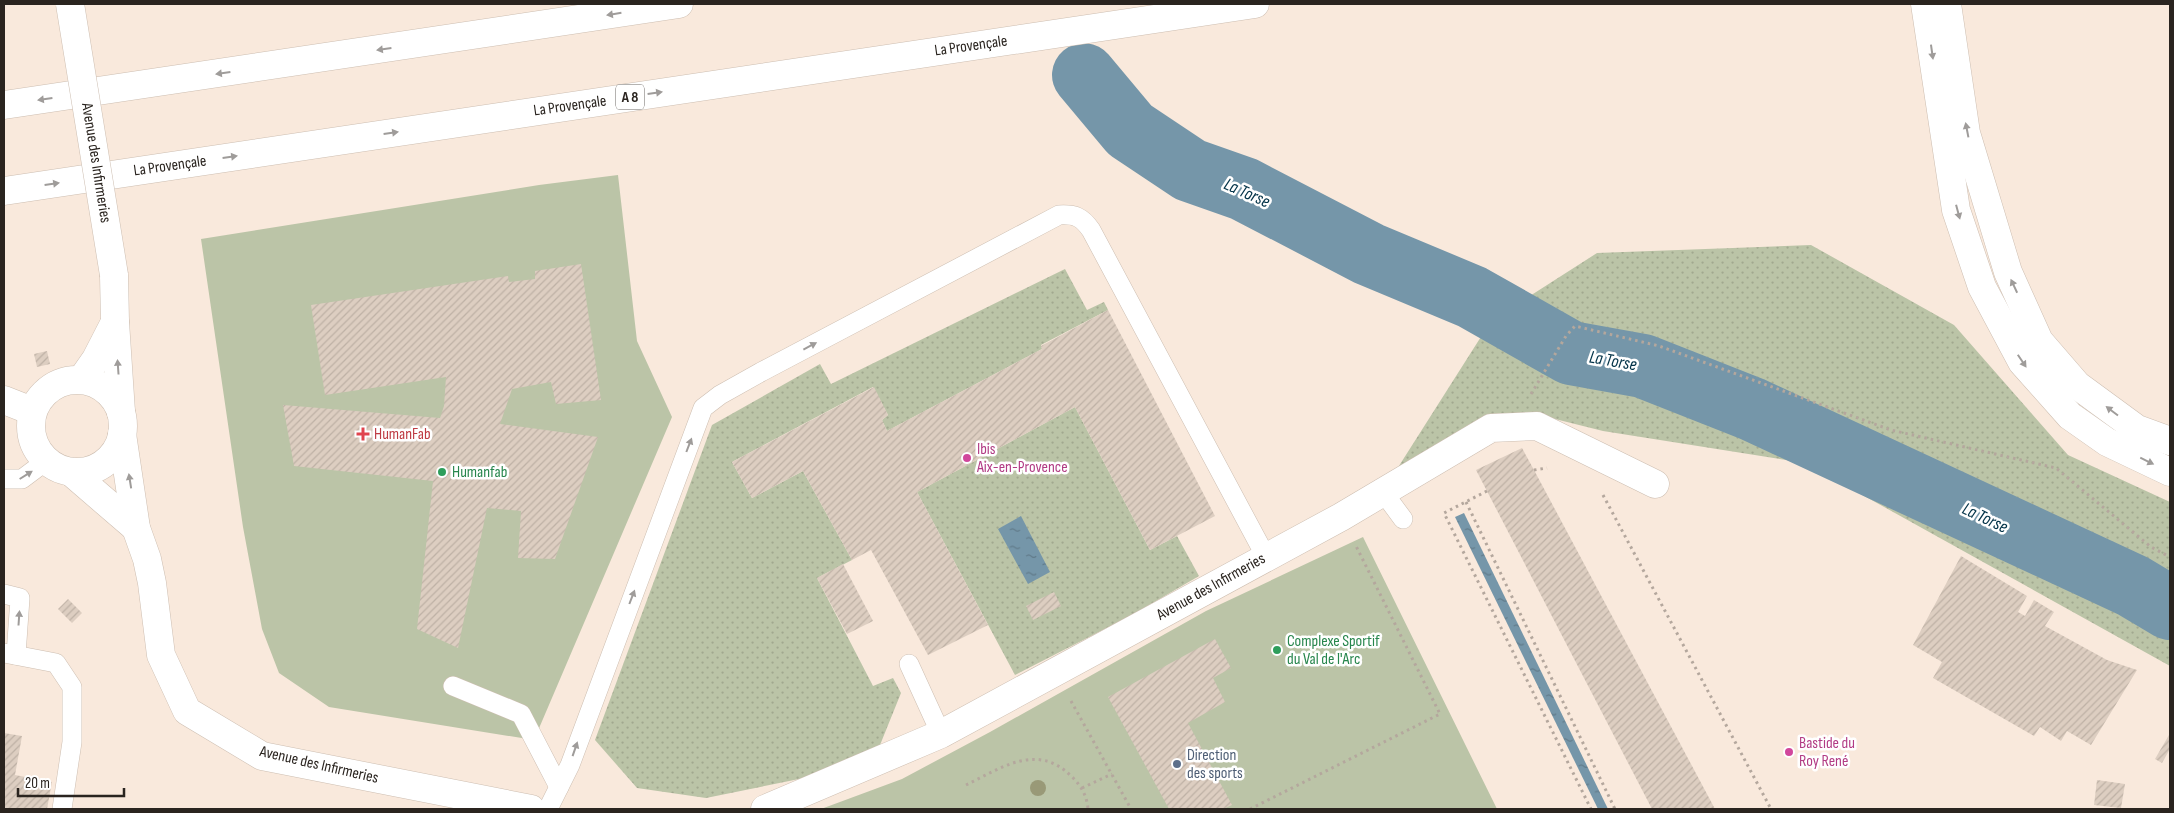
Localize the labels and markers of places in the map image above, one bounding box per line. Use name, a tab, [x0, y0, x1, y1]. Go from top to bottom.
place label: HumanFab	[374, 425, 431, 444]
marker: HumanFab	[356, 427, 370, 441]
place label: Ibis Aix-en-Provence	[976, 440, 1068, 477]
marker: Ibis Aix-en-Provence	[961, 452, 973, 464]
place label: Humanfab	[452, 463, 507, 482]
marker: Humanfab	[436, 466, 448, 478]
place label: Complexe Sportif du Val de l'Arc	[1287, 632, 1380, 669]
marker: Complexe Sportif du Val de l'Arc	[1271, 644, 1283, 656]
place label: Bastide du Roy René	[1799, 734, 1855, 771]
place label: Direction des sports	[1187, 746, 1243, 783]
marker: Bastide du Roy René	[1783, 746, 1795, 758]
marker: Direction des sports	[1171, 758, 1183, 770]

